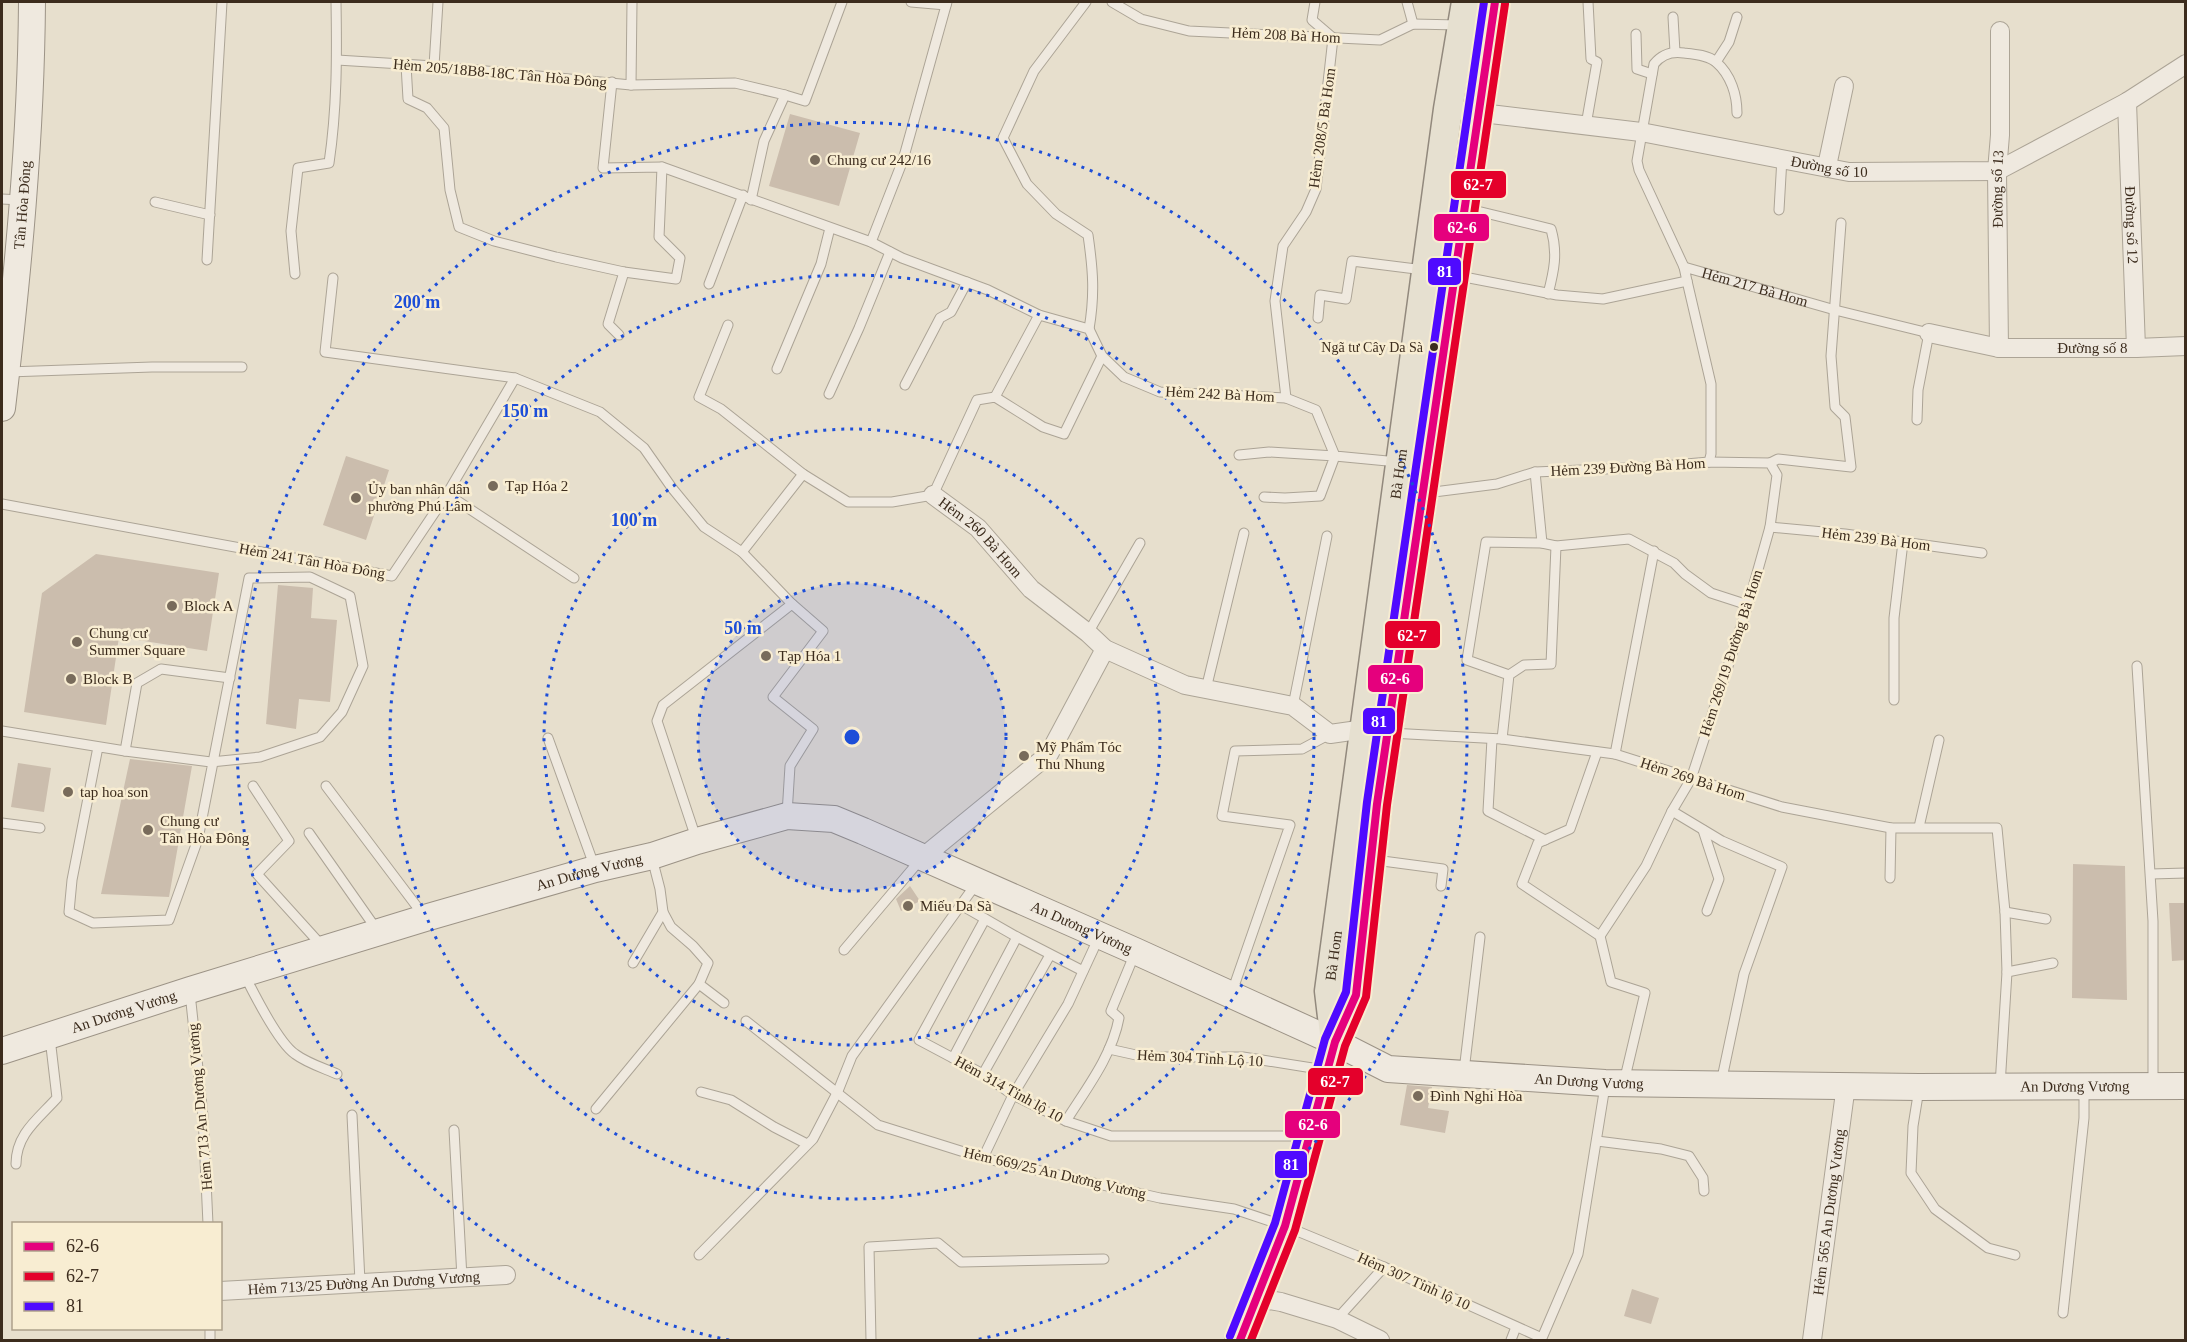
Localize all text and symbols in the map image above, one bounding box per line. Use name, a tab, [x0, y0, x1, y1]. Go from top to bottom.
street label: Hẻm 208 Bà Hom	[1231, 24, 1341, 46]
street label: Hẻm 205/18B8-18C Tân Hòa Đông	[392, 56, 608, 90]
street label: Hẻm 208/5 Bà Hom	[1306, 67, 1338, 189]
street label: Đường số 13	[1989, 150, 2007, 228]
place label: Chung cư 242/16	[827, 152, 931, 168]
marker: Chung cư 242/16	[808, 153, 822, 167]
street label: Đường số 10	[1789, 153, 1868, 180]
street label: Tân Hòa Đông	[11, 160, 34, 250]
line badge: 62-7	[1450, 170, 1507, 199]
text: 62-7	[1463, 176, 1493, 193]
street label: Đường số 12	[2122, 186, 2141, 264]
line badge: 62-6	[1433, 213, 1490, 242]
text: 62-6	[1447, 219, 1477, 236]
line badge: 81	[1427, 257, 1462, 286]
text: 81	[1437, 263, 1453, 280]
street label: Hẻm 217 Bà Hom	[1700, 264, 1810, 310]
text: 200 m	[394, 292, 440, 312]
place label: Ngã tư Cây Da Sà	[1321, 340, 1424, 355]
street label: Đường số 8	[2057, 340, 2128, 356]
marker: Ngã tư Cây Da Sà	[1428, 341, 1440, 353]
street label: Hẻm 242 Bà Hom	[1165, 383, 1275, 405]
text: 150 m	[502, 401, 548, 421]
street label: Bà Hom	[1387, 448, 1410, 500]
street label: Hẻm 239 Đường Bà Hom	[1550, 455, 1706, 479]
place label: Tạp Hóa 2	[505, 478, 568, 494]
marker: Tạp Hóa 2	[486, 479, 500, 493]
place label: Ủy ban nhân dân phường Phú Lâm	[368, 481, 473, 514]
marker: Ủy ban nhân dân phường Phú Lâm	[349, 491, 363, 505]
street label: Hẻm 260 Bà Hom	[936, 494, 1026, 581]
text: 100 m	[611, 510, 657, 530]
street label: Hẻm 239 Bà Hom	[1821, 524, 1932, 554]
street label: Hẻm 241 Tân Hòa Đông	[238, 540, 387, 582]
street label: Hẻm 269/19 Đường Bà Hom	[1696, 567, 1766, 738]
place label: Block A	[184, 598, 234, 614]
marker: Block A	[165, 599, 179, 613]
text: 50 m	[724, 618, 762, 638]
line badge: 62-7	[1384, 620, 1441, 649]
place label: Chung cư Summer Square	[89, 625, 186, 658]
text: 62-7	[1397, 627, 1427, 644]
marker: Chung cư Summer Square	[70, 635, 84, 649]
place label: Tạp Hóa 1	[778, 648, 841, 664]
marker: Tạp Hóa 1	[759, 649, 773, 663]
line badge: 62-6	[1367, 664, 1424, 693]
text: 62-6	[1380, 670, 1410, 687]
place label: Block B	[83, 671, 133, 687]
marker: Block B	[64, 672, 78, 686]
line badge: 81	[1362, 707, 1396, 735]
text: 81	[1371, 713, 1387, 730]
centre of rings	[842, 727, 862, 747]
place label: Mỹ Phẩm Tóc Thu Nhung	[1036, 739, 1122, 772]
marker: Mỹ Phẩm Tóc Thu Nhung	[1017, 749, 1031, 763]
street label: Hẻm 269 Bà Hom	[1638, 754, 1748, 804]
place label: tap hoa son	[80, 784, 149, 800]
marker: tap hoa son	[61, 785, 75, 799]
place label: Chung cư Tân Hòa Đông	[160, 813, 250, 846]
marker: Chung cư Tân Hòa Đông	[141, 823, 155, 837]
street label: An Dương Vương	[534, 850, 644, 894]
place label: Miếu Da Sà	[920, 898, 992, 914]
street label: An Dương Vương	[1028, 898, 1135, 957]
marker: Miếu Da Sà	[901, 899, 915, 913]
street label: Bà Hom	[1322, 929, 1345, 982]
street label: An Dương Vương	[69, 987, 179, 1036]
street label: Hẻm 713 An Dương Vương	[185, 1022, 215, 1191]
street label: Hẻm 304 Tỉnh Lộ 10	[1136, 1047, 1264, 1069]
street label: Hẻm 314 Tỉnh lộ 10	[952, 1053, 1066, 1125]
line badge: 62-7	[1307, 1067, 1364, 1096]
street label: An Dương Vương	[1534, 1070, 1644, 1091]
text: 62-7	[1320, 1073, 1350, 1090]
street label: An Dương Vương	[2020, 1078, 2130, 1095]
place label: Đình Nghi Hòa	[1430, 1088, 1523, 1104]
marker: Đình Nghi Hòa	[1411, 1089, 1425, 1103]
line badge: 62-6	[1284, 1110, 1341, 1139]
text: 62-6	[1298, 1116, 1328, 1133]
street label: Hẻm 565 An Dương Vương	[1810, 1127, 1848, 1296]
street label: Hẻm 669/25 An Dương Vương	[962, 1144, 1148, 1202]
line badge: 81	[1274, 1150, 1308, 1179]
text: 81	[1283, 1156, 1299, 1173]
legend	[12, 1222, 222, 1330]
text: 62-6	[66, 1236, 99, 1256]
street label: Hẻm 307 Tỉnh lộ 10	[1355, 1249, 1473, 1313]
text: 62-7	[66, 1266, 99, 1286]
street label: Hẻm 713/25 Đường An Dương Vương	[247, 1268, 481, 1297]
text: 81	[66, 1296, 84, 1316]

